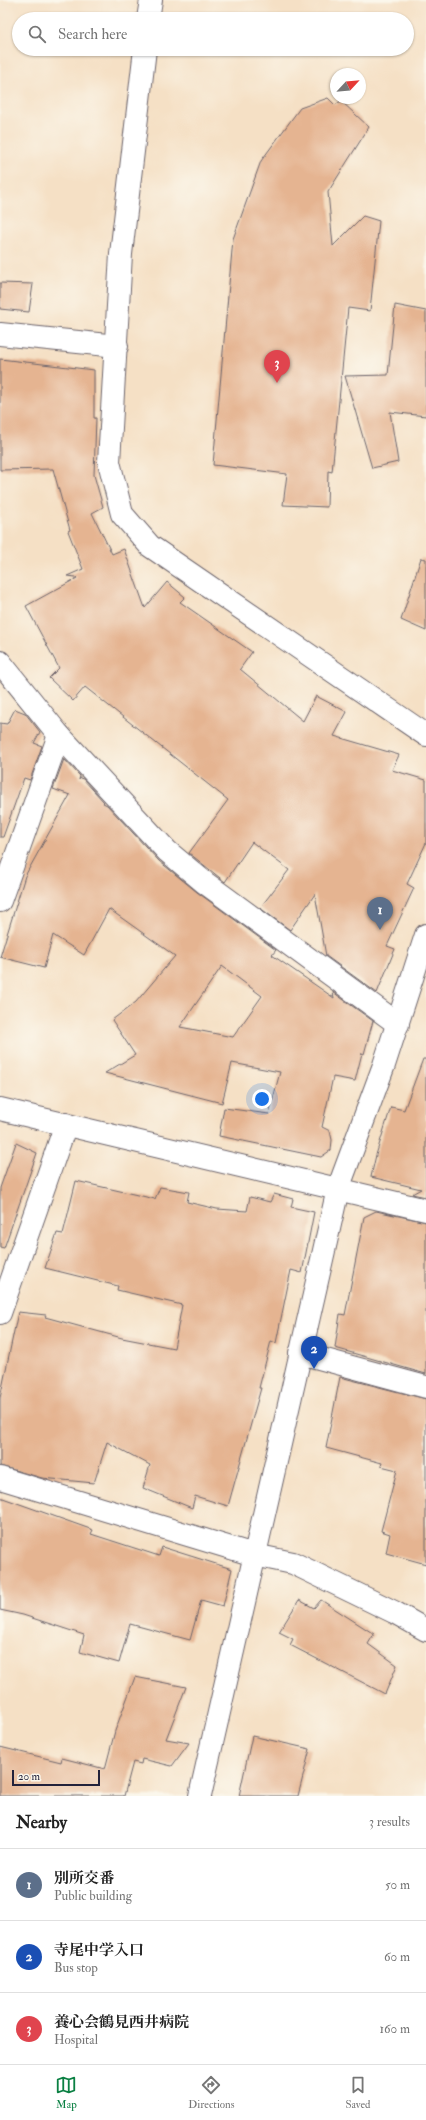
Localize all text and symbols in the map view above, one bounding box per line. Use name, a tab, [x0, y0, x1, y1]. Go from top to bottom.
search box	[12, 12, 414, 56]
icon: search	[26, 23, 48, 45]
text: Search here	[58, 25, 127, 44]
north arrow	[330, 68, 366, 104]
pin: 3	[264, 350, 290, 383]
pin: 1	[367, 897, 393, 930]
your location	[252, 1089, 272, 1109]
pin: 2	[301, 1336, 327, 1369]
scale bar	[12, 1768, 100, 1787]
text: 20 m	[18, 1770, 40, 1783]
text: Nearby	[16, 1812, 67, 1833]
text: 3 results	[369, 1814, 410, 1830]
text: 別所交番	[54, 1869, 114, 1888]
text: 1	[27, 1877, 31, 1893]
text: 50 m	[385, 1877, 410, 1893]
text: Public building	[54, 1888, 132, 1904]
text: 寺尾中学入口	[54, 1941, 144, 1960]
text: 2	[26, 1949, 32, 1965]
text: 60 m	[384, 1949, 410, 1965]
text: Bus stop	[54, 1960, 98, 1976]
text: 養心会鶴見西井病院	[54, 2013, 189, 2032]
text: 3	[27, 2021, 32, 2037]
text: 160 m	[379, 2021, 410, 2037]
text: Hospital	[54, 2032, 98, 2048]
tab: Map	[55, 2074, 77, 2111]
tab: Directions	[188, 2074, 235, 2111]
tab: Saved	[345, 2074, 371, 2111]

